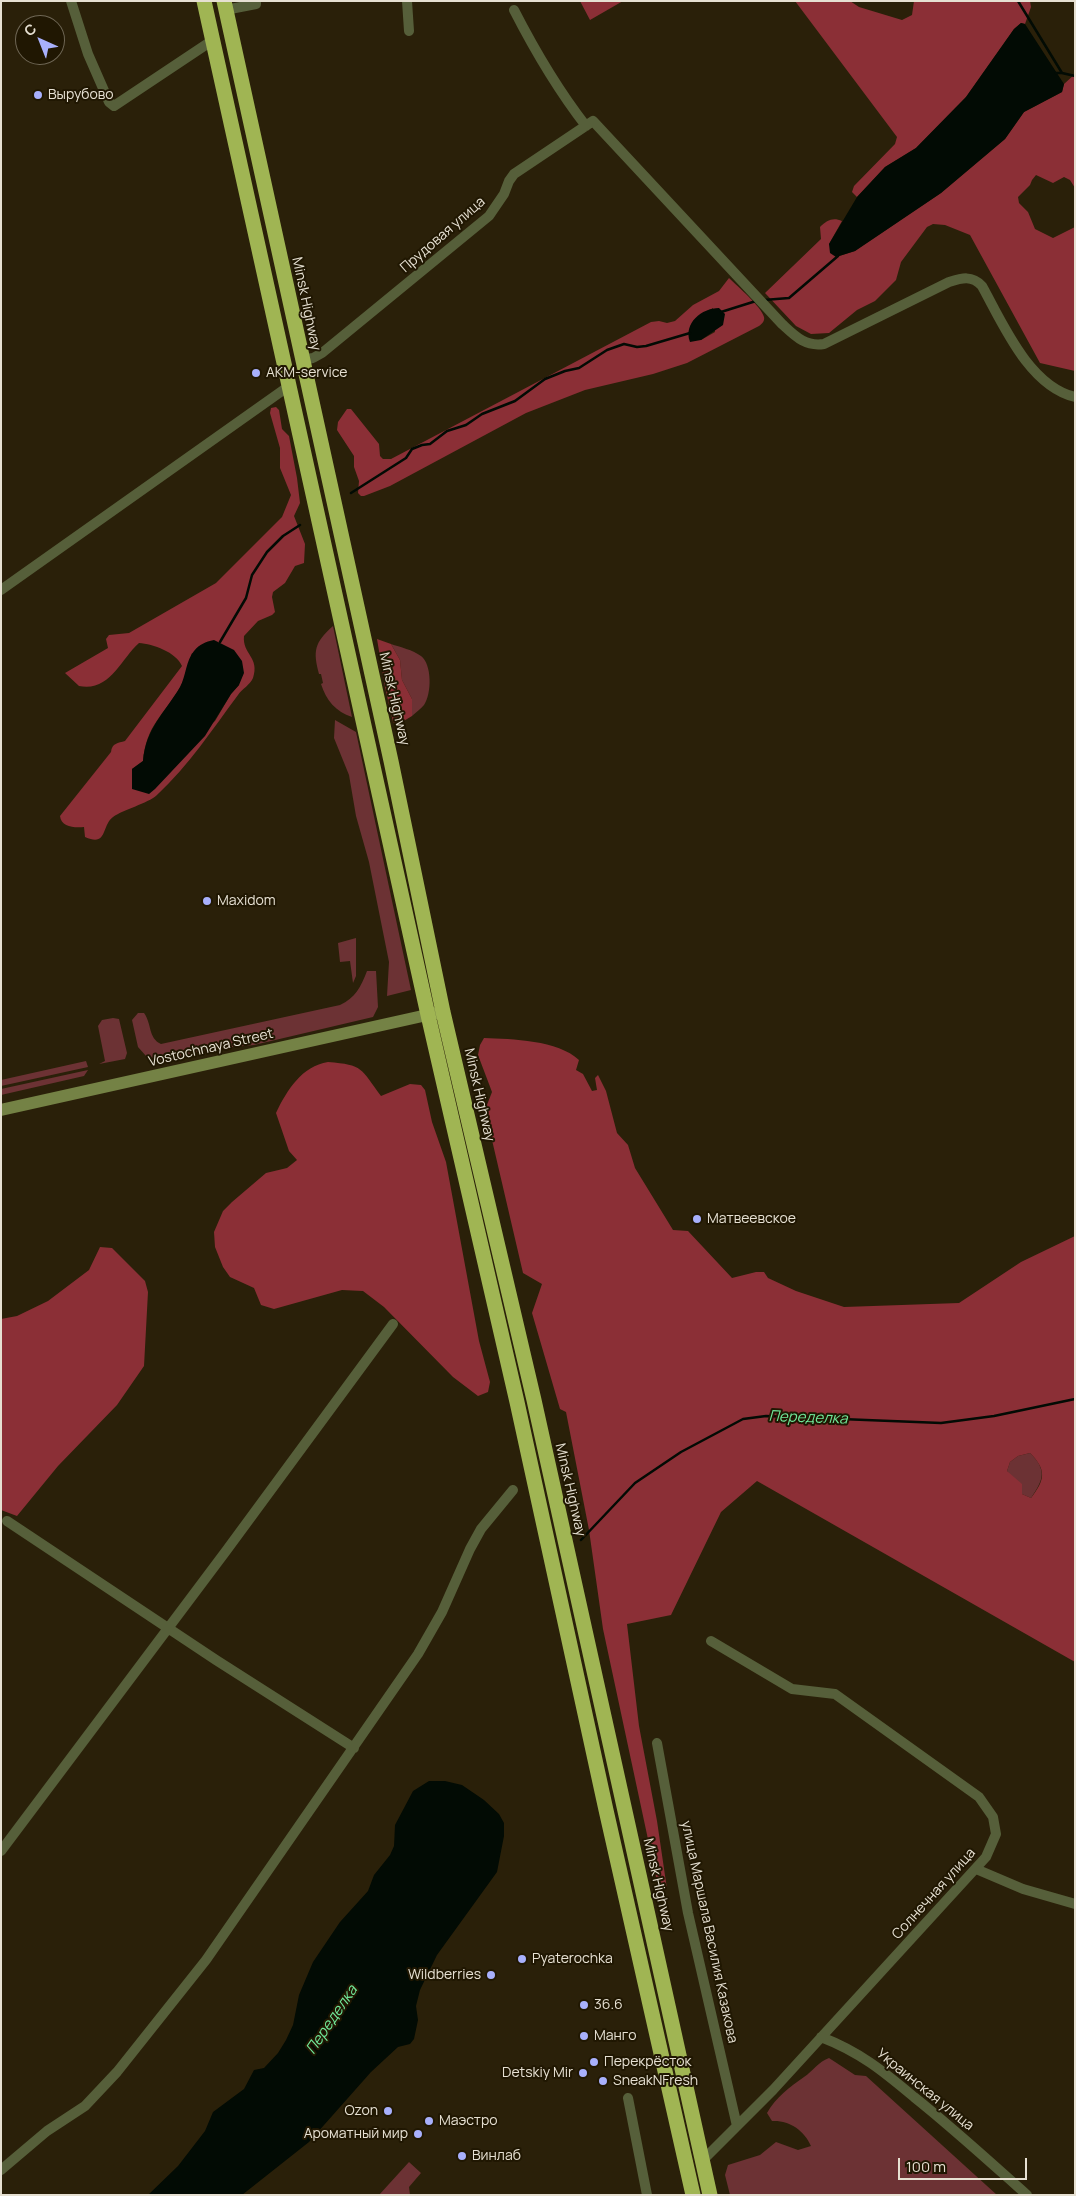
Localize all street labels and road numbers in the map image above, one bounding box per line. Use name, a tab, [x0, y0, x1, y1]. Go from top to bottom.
street label: Прудовая улица	[397, 194, 489, 276]
street label: Minsk Highway	[288, 256, 324, 352]
street label: Minsk Highway	[375, 651, 413, 747]
street label: Vostochnaya Street	[147, 1025, 275, 1071]
street label: Minsk Highway	[460, 1047, 498, 1143]
street label: Minsk Highway	[551, 1442, 589, 1538]
street label: улица Маршала Василия Казакова	[677, 1819, 741, 2045]
street label: Minsk Highway	[639, 1837, 677, 1933]
street label: Солнечная улица	[889, 1845, 979, 1943]
street label: Украинская улица	[873, 2046, 977, 2134]

